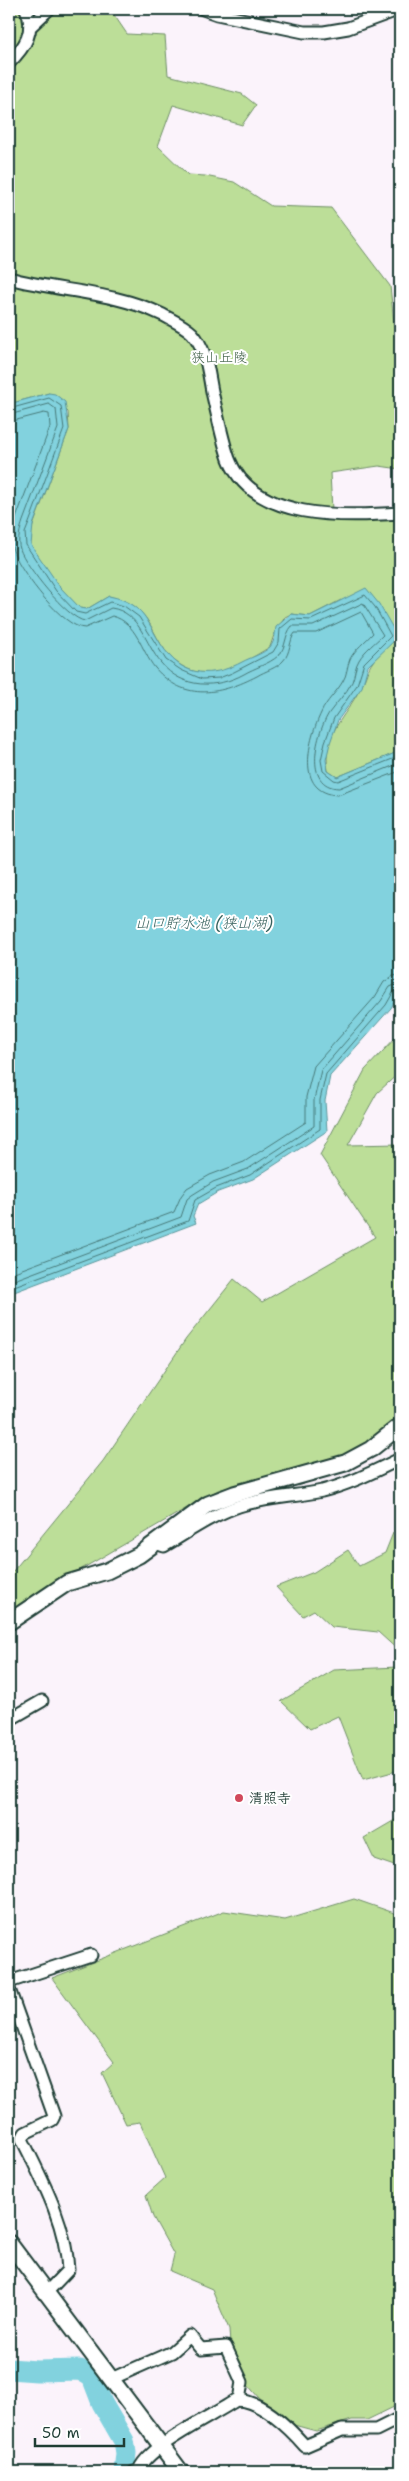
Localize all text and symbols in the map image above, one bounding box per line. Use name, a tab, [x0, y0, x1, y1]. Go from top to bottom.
park label: 狭山丘陵	[191, 348, 247, 366]
water label: 山口貯水池 (狭山湖)	[135, 913, 273, 933]
place label: 清照寺	[249, 1789, 291, 1807]
marker: 清照寺	[233, 1792, 245, 1804]
scale bar	[35, 2416, 124, 2448]
text: 50 m	[42, 2423, 80, 2443]

